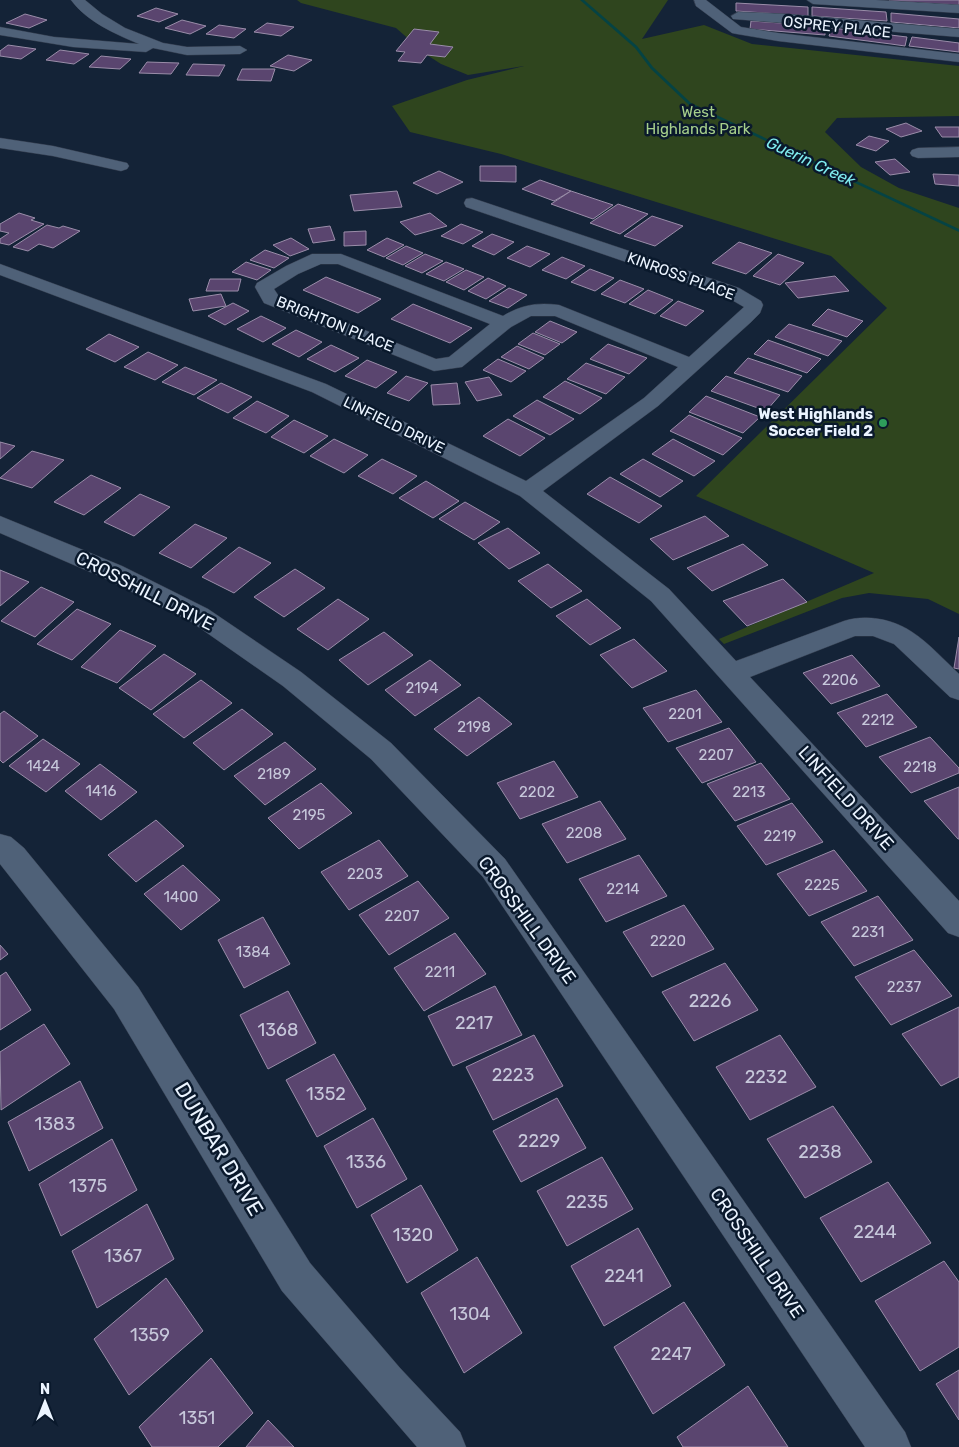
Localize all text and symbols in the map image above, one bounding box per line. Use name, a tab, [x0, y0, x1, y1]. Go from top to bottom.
street label: OSPREY PLACE	[782, 12, 892, 42]
park label: West Highlands Park	[646, 103, 751, 138]
water label: Guerin Creek	[763, 133, 859, 191]
street label: KINROSS PLACE	[625, 248, 737, 304]
street label: BRIGHTON PLACE	[274, 292, 396, 356]
street label: LINFIELD DRIVE	[340, 393, 448, 457]
place label: West Highlands Soccer Field 2	[758, 405, 873, 440]
marker: West Highlands Soccer Field 2	[877, 417, 889, 429]
street label: CROSSHILL DRIVE	[72, 547, 218, 635]
house number: 2206	[822, 671, 858, 689]
house number: 2194	[405, 679, 439, 697]
house number: 2201	[668, 705, 702, 723]
house number: 2212	[862, 711, 895, 729]
house number: 2198	[457, 718, 491, 736]
street label: LINFIELD DRIVE	[793, 741, 899, 855]
house number: 2207	[699, 746, 734, 764]
house number: 1424	[26, 757, 60, 775]
house number: 2218	[903, 758, 937, 776]
house number: 2189	[257, 765, 291, 783]
house number: 1416	[86, 782, 116, 800]
house number: 2202	[519, 783, 555, 801]
house number: 2213	[732, 783, 766, 801]
house number: 2195	[292, 806, 326, 824]
house number: 2208	[566, 824, 602, 842]
house number: 2219	[764, 827, 797, 845]
street label: CROSSHILL DRIVE	[473, 852, 581, 988]
house number: 2203	[347, 865, 383, 883]
house number: 2225	[804, 876, 840, 894]
house number: 2214	[606, 880, 640, 898]
house number: 1400	[164, 888, 198, 906]
house number: 2207	[385, 907, 420, 925]
house number: 2231	[852, 923, 884, 941]
house number: 2220	[650, 932, 686, 950]
house number: 1384	[236, 943, 270, 961]
house number: 2211	[425, 963, 455, 981]
house number: 2237	[887, 978, 921, 996]
house number: 2226	[689, 990, 731, 1012]
house number: 2217	[455, 1012, 493, 1034]
house number: 1368	[258, 1019, 298, 1041]
house number: 2223	[492, 1064, 534, 1086]
house number: 2232	[745, 1066, 787, 1088]
street label: DUNBAR DRIVE	[170, 1078, 269, 1220]
house number: 1352	[306, 1083, 346, 1105]
house number: 1383	[35, 1113, 75, 1135]
house number: 2229	[518, 1130, 560, 1152]
house number: 2238	[798, 1141, 842, 1163]
house number: 1336	[346, 1151, 386, 1173]
house number: 1375	[69, 1175, 107, 1197]
street label: CROSSHILL DRIVE	[705, 1184, 809, 1322]
house number: 2235	[566, 1191, 608, 1213]
house number: 2244	[853, 1221, 897, 1243]
house number: 1320	[393, 1224, 433, 1246]
house number: 1367	[104, 1245, 142, 1267]
house number: 2241	[604, 1265, 644, 1287]
house number: 1304	[449, 1303, 491, 1325]
house number: 1359	[130, 1324, 170, 1346]
house number: 2247	[650, 1343, 692, 1365]
north arrow	[20, 1377, 70, 1427]
text: N	[40, 1381, 50, 1398]
house number: 1351	[179, 1407, 215, 1429]

